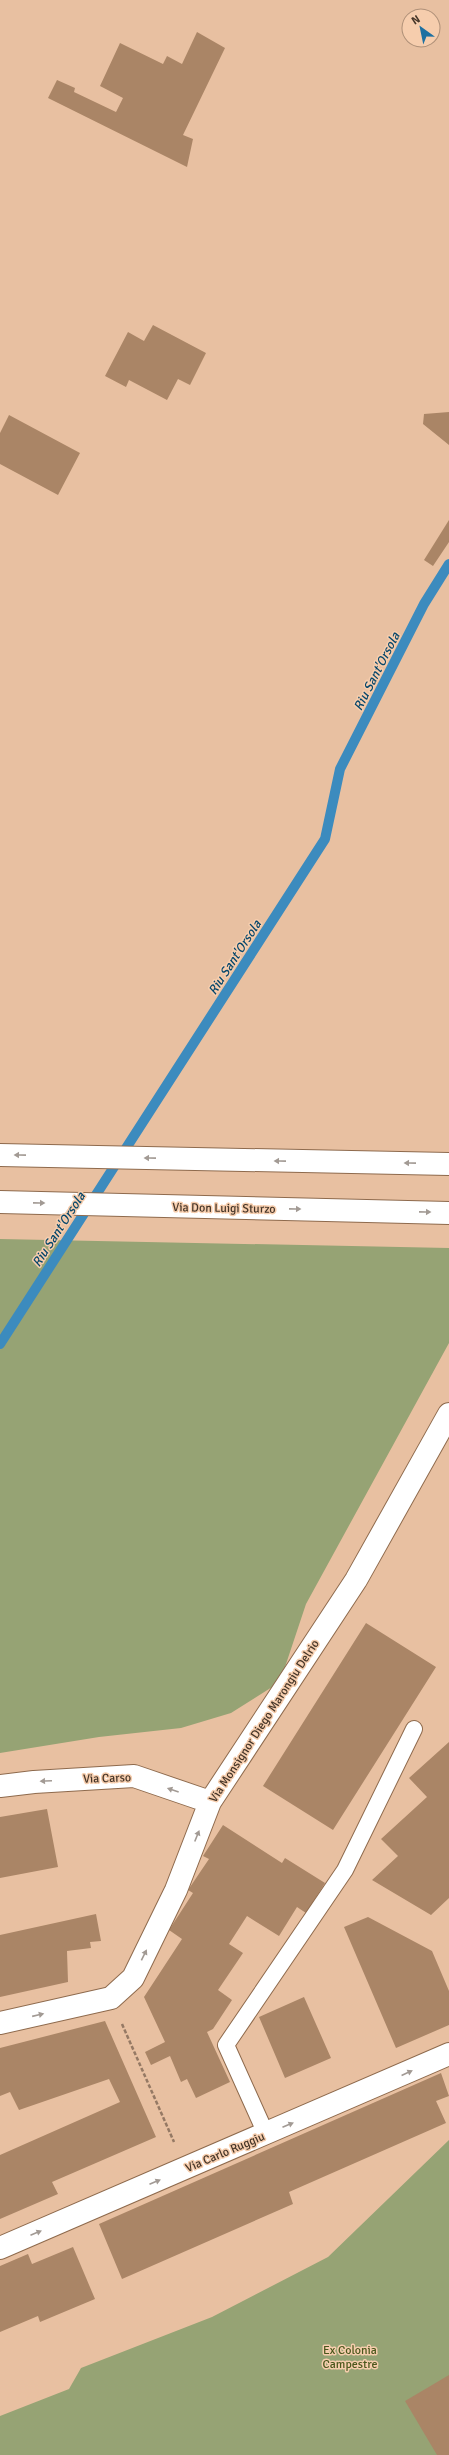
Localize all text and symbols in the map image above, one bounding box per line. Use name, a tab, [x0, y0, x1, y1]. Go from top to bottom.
north arrow	[401, 8, 441, 48]
text: N	[409, 12, 423, 28]
water label: Riu Sant'Orsola	[350, 629, 404, 713]
water label: Riu Sant'Orsola	[205, 917, 265, 998]
one-way arrow	[13, 1152, 26, 1158]
one-way arrow	[143, 1155, 156, 1161]
one-way arrow	[274, 1157, 286, 1164]
one-way arrow	[404, 1160, 416, 1167]
water label: Riu Sant'Orsola	[29, 1189, 89, 1270]
one-way arrow	[33, 1200, 46, 1206]
street label: Via Don Luigi Sturzo	[172, 1200, 276, 1217]
one-way arrow	[289, 1206, 302, 1212]
one-way arrow	[419, 1209, 432, 1215]
street label: Via Monsignor Diego Marongiu Delrio	[206, 1637, 323, 1806]
street label: Via Carso	[83, 1770, 131, 1787]
one-way arrow	[40, 1778, 52, 1785]
one-way arrow	[167, 1787, 179, 1793]
one-way arrow	[194, 1831, 200, 1842]
one-way arrow	[141, 1949, 147, 1960]
one-way arrow	[32, 2011, 44, 2017]
one-way arrow	[401, 2070, 413, 2076]
one-way arrow	[282, 2122, 293, 2128]
street label: Via Carlo Ruggiu	[183, 2129, 267, 2176]
one-way arrow	[150, 2178, 162, 2184]
one-way arrow	[30, 2230, 41, 2236]
park label: Ex Colonia Campestre	[323, 2343, 377, 2372]

